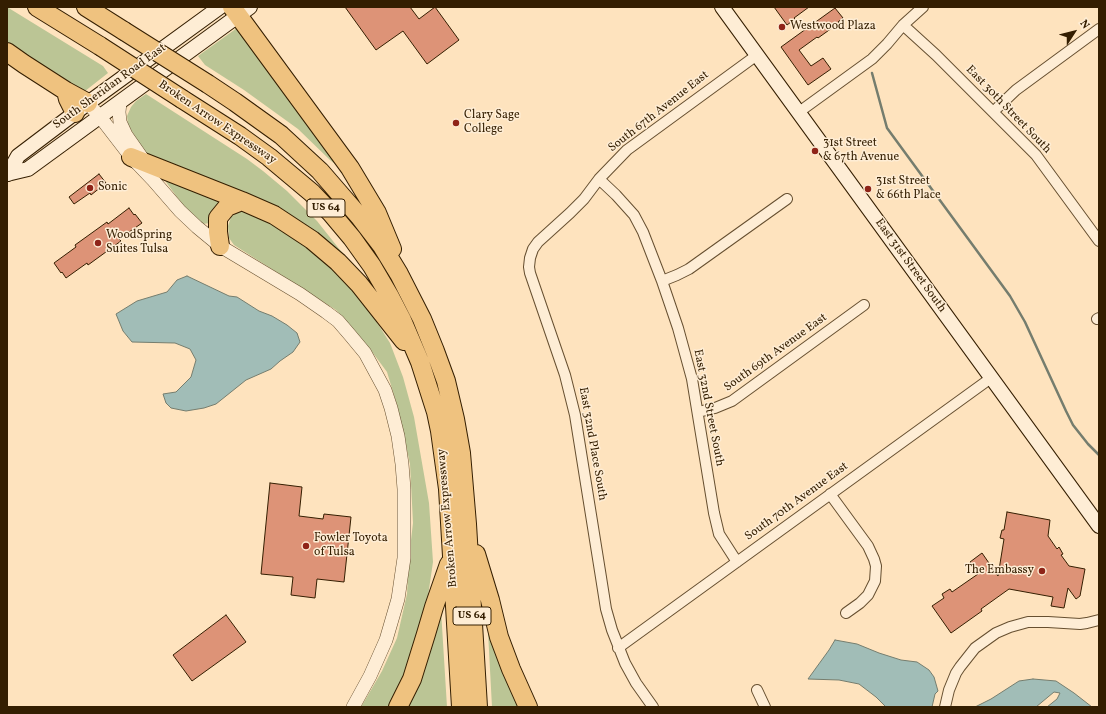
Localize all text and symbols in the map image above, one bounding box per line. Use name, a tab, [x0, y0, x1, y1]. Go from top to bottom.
north arrow	[1054, 12, 1094, 52]
text: N	[1076, 17, 1093, 32]
place label: Westwood Plaza	[790, 20, 876, 34]
marker: Westwood Plaza	[777, 22, 787, 32]
street label: South Sheridan Road East	[51, 41, 169, 133]
street label: East 30th Street South	[962, 63, 1054, 157]
street label: South 67th Avenue East	[606, 68, 712, 156]
street label: Broken Arrow Expressway	[155, 78, 279, 168]
place label: Clary Sage College	[464, 109, 520, 137]
marker: Clary Sage College	[451, 118, 461, 128]
place label: 31st Street & 67th Avenue	[823, 137, 899, 165]
marker: 31st Street & 67th Avenue	[810, 146, 820, 156]
place label: 31st Street & 66th Place	[876, 175, 941, 203]
place label: Sonic	[98, 181, 127, 195]
marker: Sonic	[85, 183, 95, 193]
marker: 31st Street & 66th Place	[863, 184, 873, 194]
road number: US 64	[307, 199, 345, 217]
street label: East 31st Street South	[871, 216, 949, 316]
place label: WoodSpring Suites Tulsa	[106, 229, 172, 257]
marker: WoodSpring Suites Tulsa	[93, 238, 103, 248]
street label: South 69th Avenue East	[722, 311, 830, 395]
street label: East 32nd Street South	[690, 348, 726, 468]
street label: East 32nd Place South	[575, 386, 609, 502]
street label: Broken Arrow Expressway	[435, 448, 461, 588]
street label: South 70th Avenue East	[743, 460, 851, 544]
place label: Fowler Toyota of Tulsa	[314, 532, 388, 560]
marker: Fowler Toyota of Tulsa	[301, 541, 311, 551]
place label: The Embassy	[965, 564, 1034, 578]
marker: The Embassy	[1037, 566, 1047, 576]
road number: US 64	[453, 607, 491, 625]

